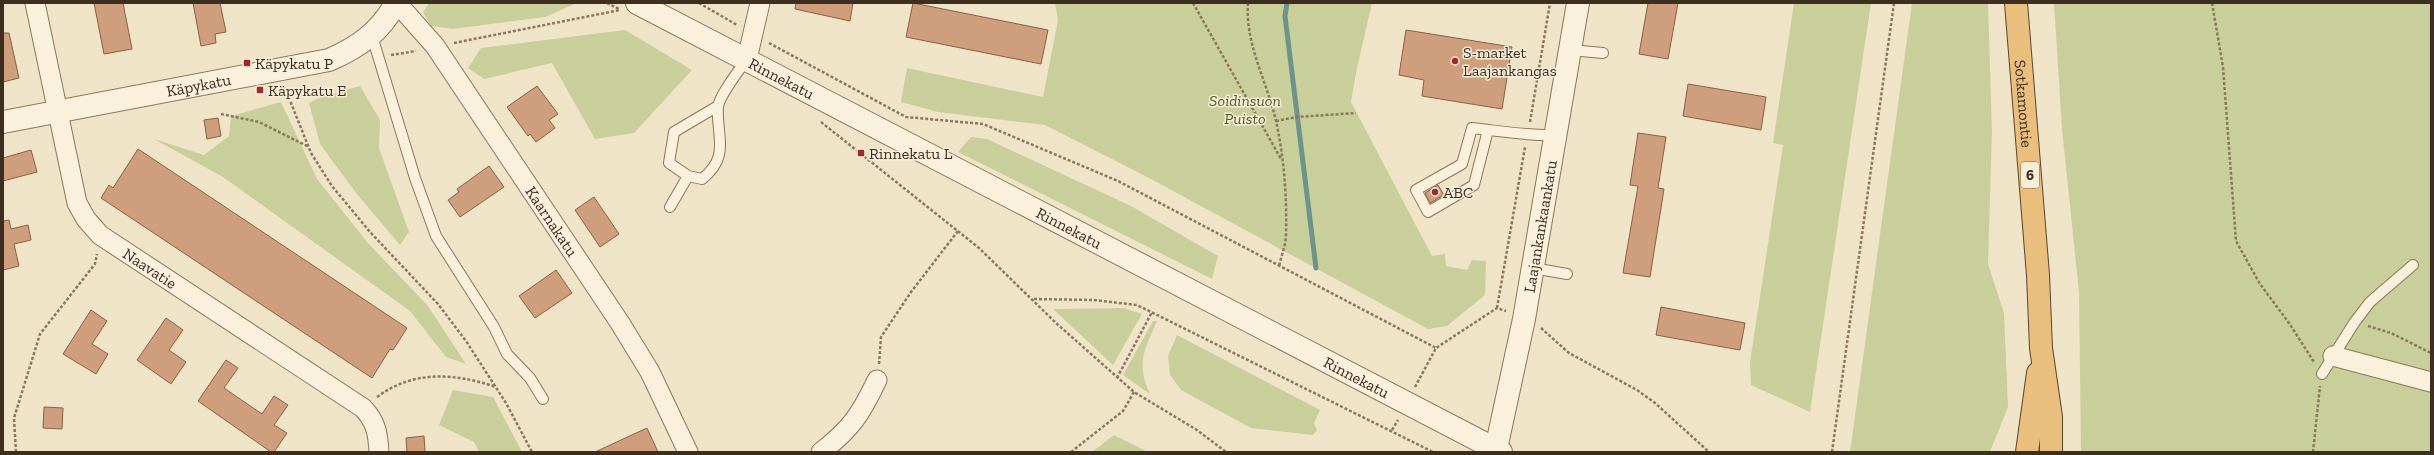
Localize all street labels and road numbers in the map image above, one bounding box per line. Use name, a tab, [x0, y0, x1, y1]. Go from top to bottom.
street label: Rinnekatu	[746, 53, 818, 103]
street label: Sotkamontie	[2011, 59, 2037, 148]
street label: Käpykatu	[165, 69, 232, 100]
street label: Laajankankaankatu	[1519, 158, 1561, 294]
road number: 6	[2021, 162, 2039, 188]
street label: Kaarnakatu	[522, 182, 582, 260]
street label: Rinnekatu	[1033, 203, 1105, 252]
street label: Naavatie	[120, 243, 181, 293]
street label: Rinnekatu	[1321, 352, 1393, 402]

